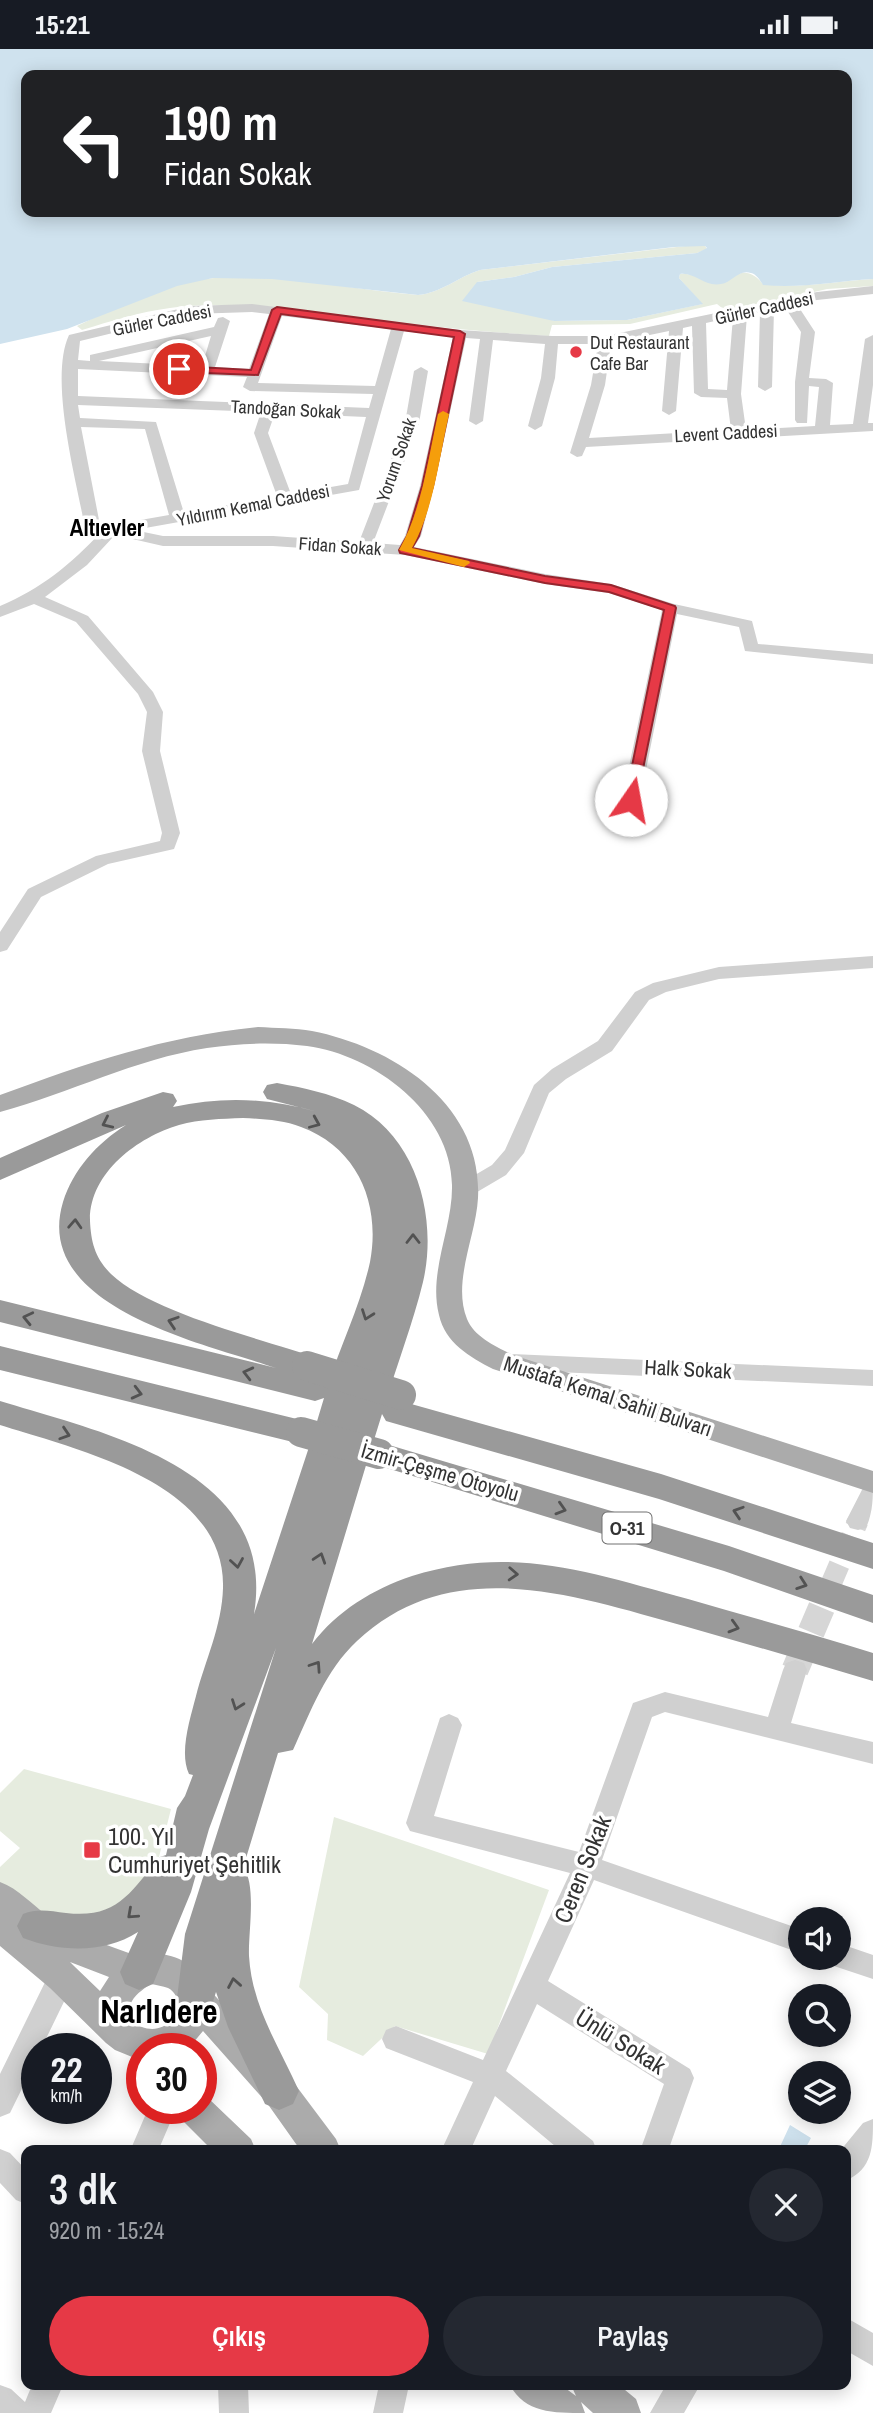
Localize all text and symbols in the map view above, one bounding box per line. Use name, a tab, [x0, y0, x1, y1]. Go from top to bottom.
text: 15:21	[35, 7, 90, 42]
text: 190 m	[164, 89, 278, 155]
icon: left	[49, 98, 140, 189]
text: Fidan Sokak	[164, 152, 311, 195]
street label: Gürler Caddesi	[712, 285, 816, 331]
street label: Gürler Caddesi	[110, 298, 214, 342]
place label: Dut Restaurant Cafe Bar	[590, 330, 689, 376]
pin	[149, 339, 209, 399]
marker: Dut Restaurant Cafe Bar	[568, 344, 584, 360]
icon: arrive	[160, 350, 198, 388]
street label: Tandoğan Sokak	[230, 394, 342, 424]
street label: Yorum Sokak	[370, 414, 422, 505]
street label: Levent Caddesi	[674, 418, 778, 448]
street label: Yıldırım Kemal Caddesi	[174, 478, 332, 532]
district label: Altıevler	[70, 512, 145, 543]
street label: Fidan Sokak	[298, 531, 383, 561]
position arrow	[594, 763, 668, 837]
one-way arrow	[308, 1114, 320, 1128]
one-way arrow	[101, 1115, 114, 1129]
one-way arrow	[67, 1218, 82, 1229]
one-way arrow	[405, 1233, 421, 1243]
one-way arrow	[361, 1309, 375, 1321]
one-way arrow	[22, 1312, 34, 1326]
one-way arrow	[167, 1316, 179, 1330]
street label: Mustafa Kemal Sahil Bulvarı	[500, 1349, 716, 1443]
street label: Halk Sokak	[644, 1352, 733, 1386]
one-way arrow	[242, 1367, 254, 1381]
one-way arrow	[131, 1385, 143, 1399]
one-way arrow	[58, 1426, 71, 1440]
street label: İzmir-Çeşme Otoyolu	[358, 1436, 522, 1508]
one-way arrow	[555, 1500, 567, 1515]
one-way arrow	[733, 1506, 745, 1520]
road number: O-31	[602, 1513, 652, 1543]
one-way arrow	[312, 1553, 326, 1565]
one-way arrow	[229, 1557, 244, 1569]
one-way arrow	[507, 1567, 518, 1582]
one-way arrow	[795, 1576, 807, 1590]
one-way arrow	[727, 1618, 739, 1633]
one-way arrow	[308, 1661, 321, 1674]
one-way arrow	[231, 1698, 245, 1710]
street label: Ceren Sokak	[546, 1810, 618, 1928]
place label: 100. Yıl Cumhuriyet Şehitlik	[108, 1820, 281, 1880]
marker: 100. Yıl Cumhuriyet Şehitlik	[82, 1840, 102, 1860]
one-way arrow	[127, 1905, 140, 1918]
map controls	[788, 1907, 851, 2124]
button: sound	[788, 1907, 851, 1970]
one-way arrow	[227, 1977, 242, 1989]
button: search	[788, 1984, 851, 2047]
district label: Narlıdere	[100, 1989, 218, 2033]
street label: Ünlü Sokak	[570, 2001, 672, 2081]
speed limit sign: 30	[126, 2033, 217, 2124]
text: 22	[51, 2046, 82, 2093]
button: layers	[788, 2061, 851, 2124]
text: km/h	[51, 2083, 83, 2108]
text: 3 dk	[49, 2161, 117, 2217]
button: close	[749, 2168, 823, 2242]
text: 920 m · 15:24	[49, 2215, 164, 2246]
button: Çıkış	[49, 2296, 429, 2376]
button: Paylaş	[443, 2296, 823, 2376]

